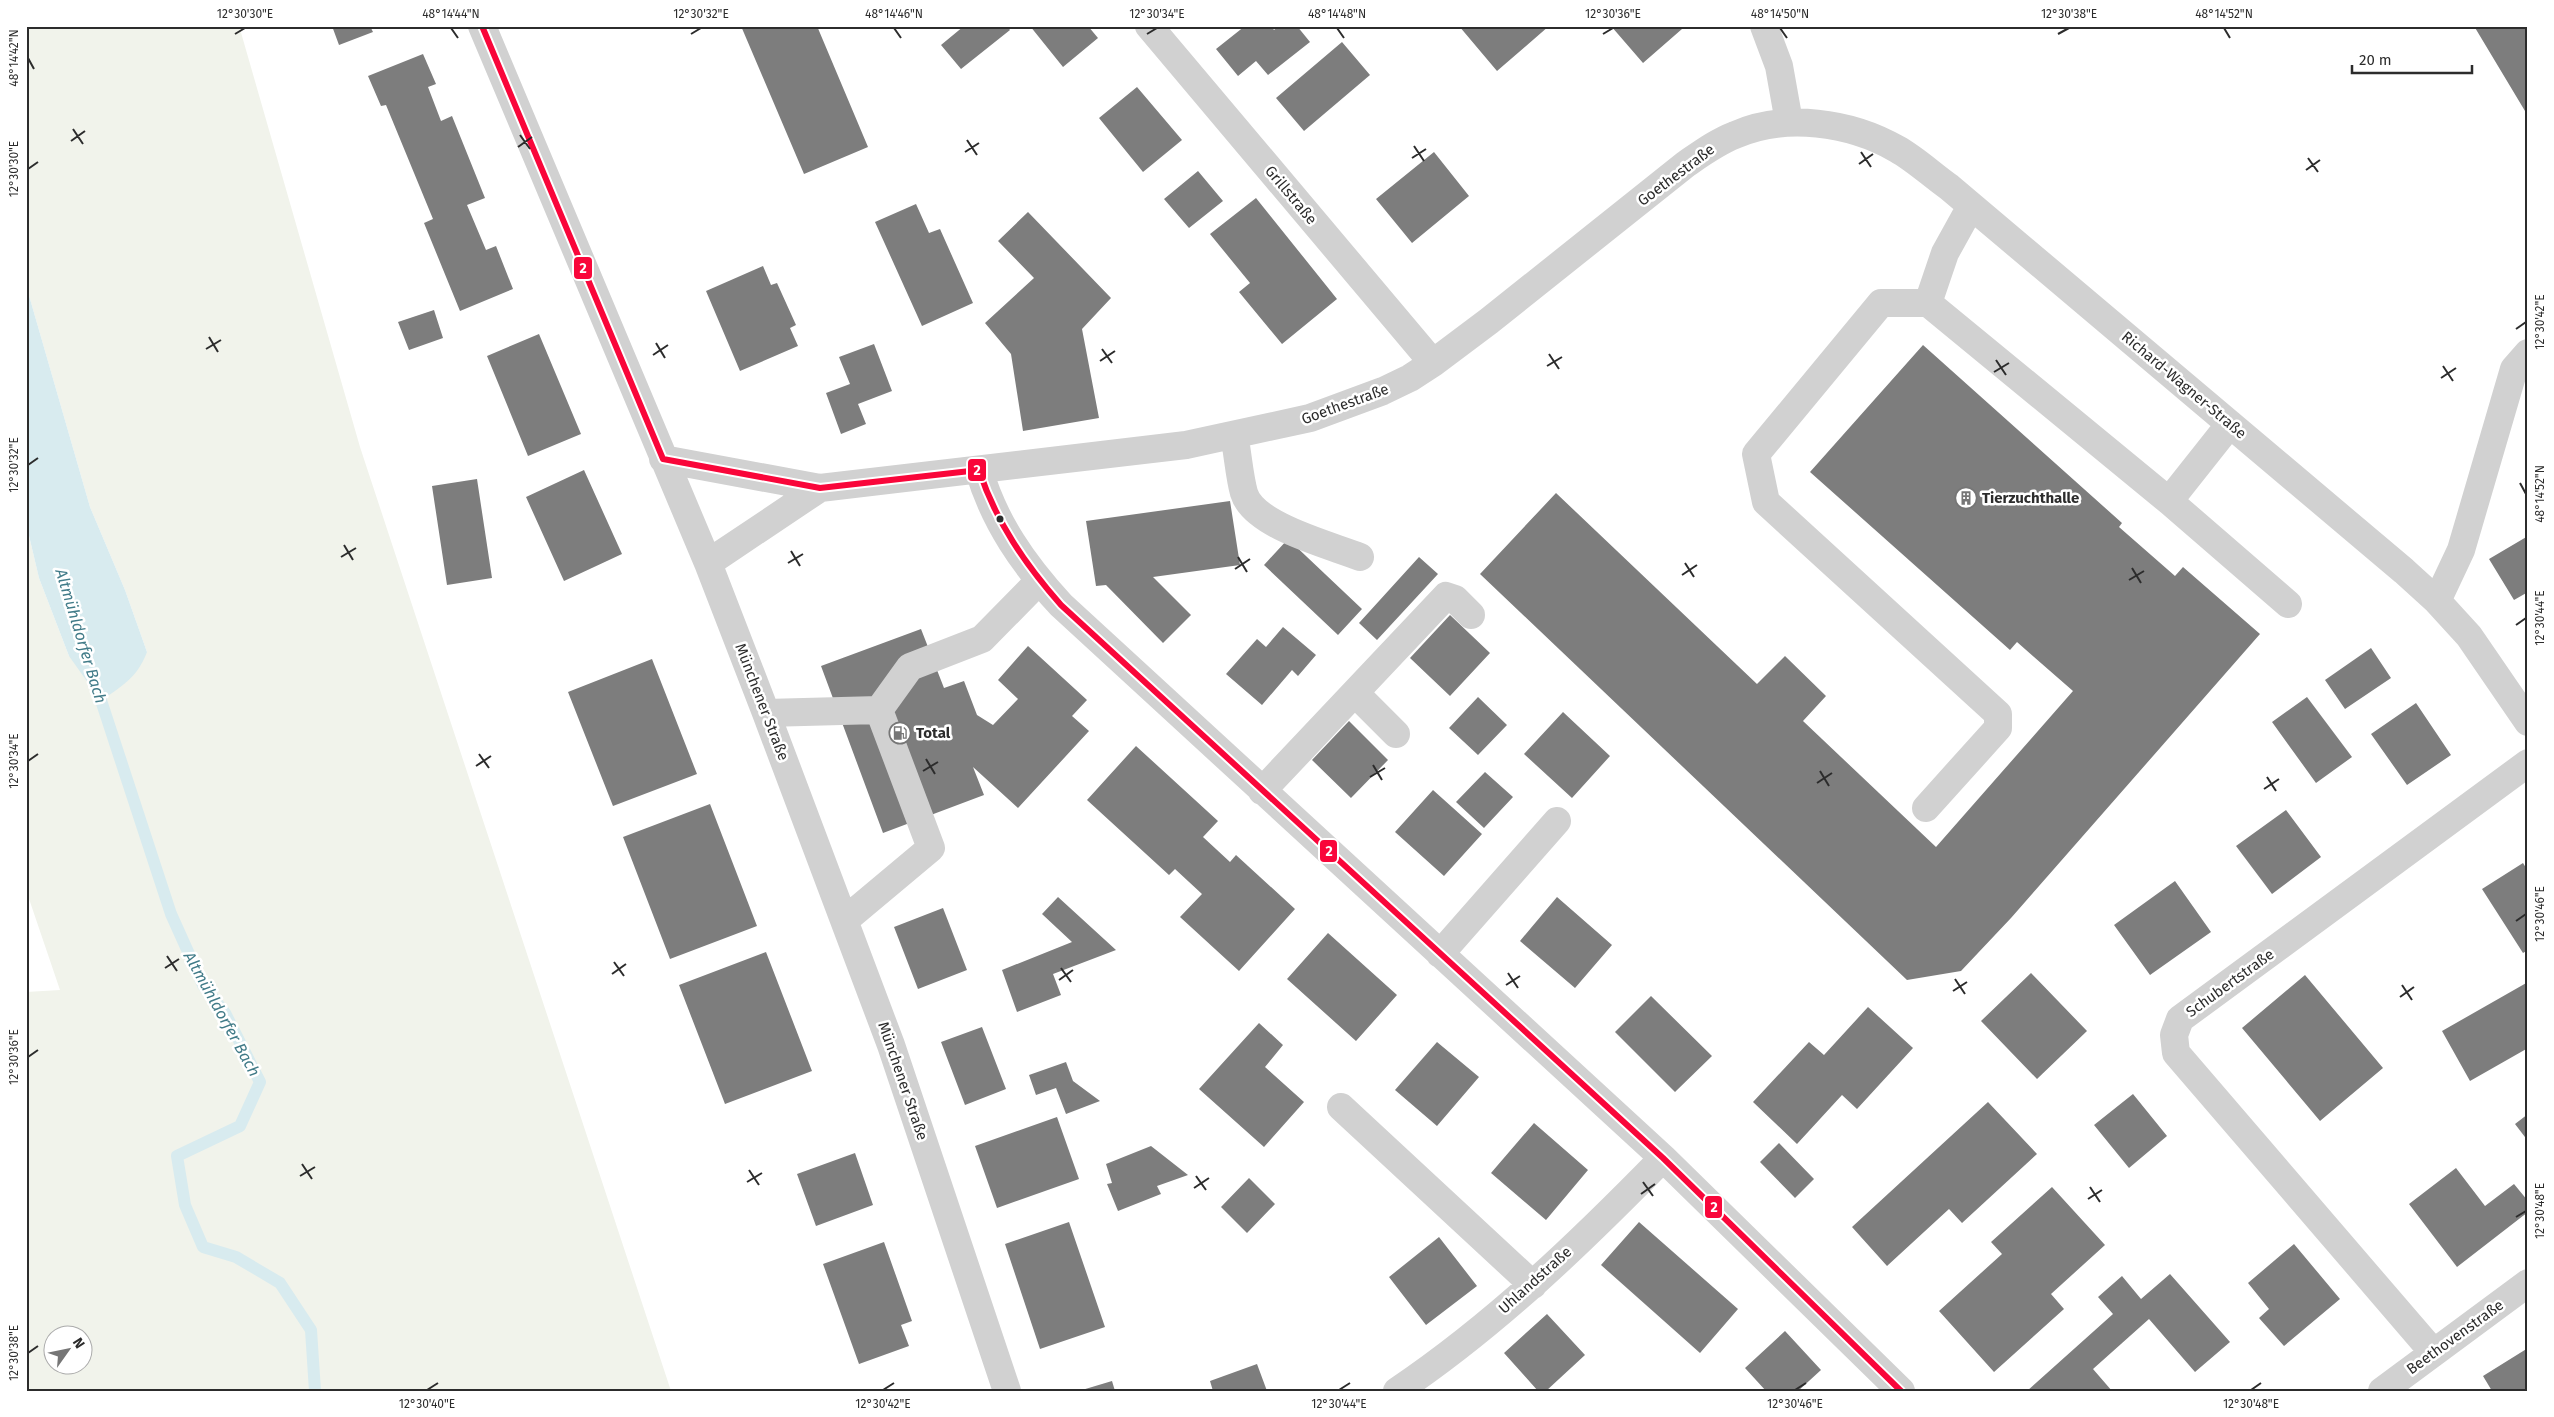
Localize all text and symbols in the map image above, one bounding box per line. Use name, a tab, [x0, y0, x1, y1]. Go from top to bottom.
text: 12°30'30"E	[217, 7, 273, 21]
text: 48°14'44"N	[422, 7, 480, 21]
text: 12°30'32"E	[673, 7, 729, 21]
text: 48°14'46"N	[865, 7, 923, 21]
text: 12°30'34"E	[1129, 7, 1185, 21]
text: 48°14'48"N	[1308, 7, 1366, 21]
text: 12°30'36"E	[1585, 7, 1641, 21]
text: 48°14'50"N	[1751, 7, 1809, 21]
text: 12°30'38"E	[2041, 7, 2097, 21]
text: 48°14'52"N	[2195, 7, 2253, 21]
text: 48°14'42"N	[7, 29, 21, 87]
scale bar	[2352, 42, 2472, 74]
text: 20 m	[2359, 51, 2392, 69]
street label: Goethestraße	[1634, 140, 1718, 210]
text: 12°30'30"E	[7, 141, 21, 197]
street label: Grillstraße	[1261, 162, 1321, 228]
line badge: 2	[573, 256, 593, 280]
text: 2	[579, 260, 587, 277]
text: 12°30'42"E	[2533, 294, 2547, 350]
street label: Richard-Wagner-Straße	[2118, 328, 2250, 442]
street label: Goethestraße	[1299, 380, 1391, 428]
text: 12°30'32"E	[7, 437, 21, 493]
line badge: 2	[967, 458, 987, 482]
text: 2	[973, 462, 981, 479]
text: 48°14'52"N	[2533, 465, 2547, 523]
building icon: Tierzuchthalle	[1954, 486, 1978, 510]
place label: Tierzuchthalle	[1982, 489, 2079, 507]
unlabelled marker	[995, 514, 1005, 524]
water label: Altmühldorfer Bach	[51, 565, 111, 706]
text: 12°30'44"E	[2533, 590, 2547, 646]
street label: Münchener Straße	[731, 641, 793, 763]
fuel station icon: Total	[888, 721, 912, 745]
place label: Total	[916, 724, 951, 742]
text: 12°30'34"E	[7, 733, 21, 789]
line badge: 2	[1319, 839, 1338, 863]
text: 2	[1325, 843, 1333, 860]
text: 12°30'46"E	[2533, 886, 2547, 942]
street label: Schubertstraße	[2183, 945, 2277, 1021]
water label: Altmühldorfer Bach	[179, 947, 264, 1080]
street label: Münchener Straße	[874, 1019, 932, 1143]
text: 12°30'36"E	[7, 1029, 21, 1085]
text: 12°30'48"E	[2533, 1183, 2547, 1239]
line badge: 2	[1704, 1195, 1723, 1219]
text: 2	[1710, 1199, 1718, 1216]
street label: Uhlandstraße	[1495, 1243, 1575, 1317]
street label: Beethovenstraße	[2403, 1296, 2507, 1378]
north arrow	[42, 1324, 92, 1374]
text: 12°30'38"E	[7, 1325, 21, 1381]
text: N	[69, 1335, 88, 1352]
text: 12°30'40"E	[399, 1397, 455, 1411]
text: 12°30'42"E	[855, 1397, 911, 1411]
text: 12°30'44"E	[1311, 1397, 1367, 1411]
text: 12°30'46"E	[1767, 1397, 1823, 1411]
text: 12°30'48"E	[2223, 1397, 2279, 1411]

